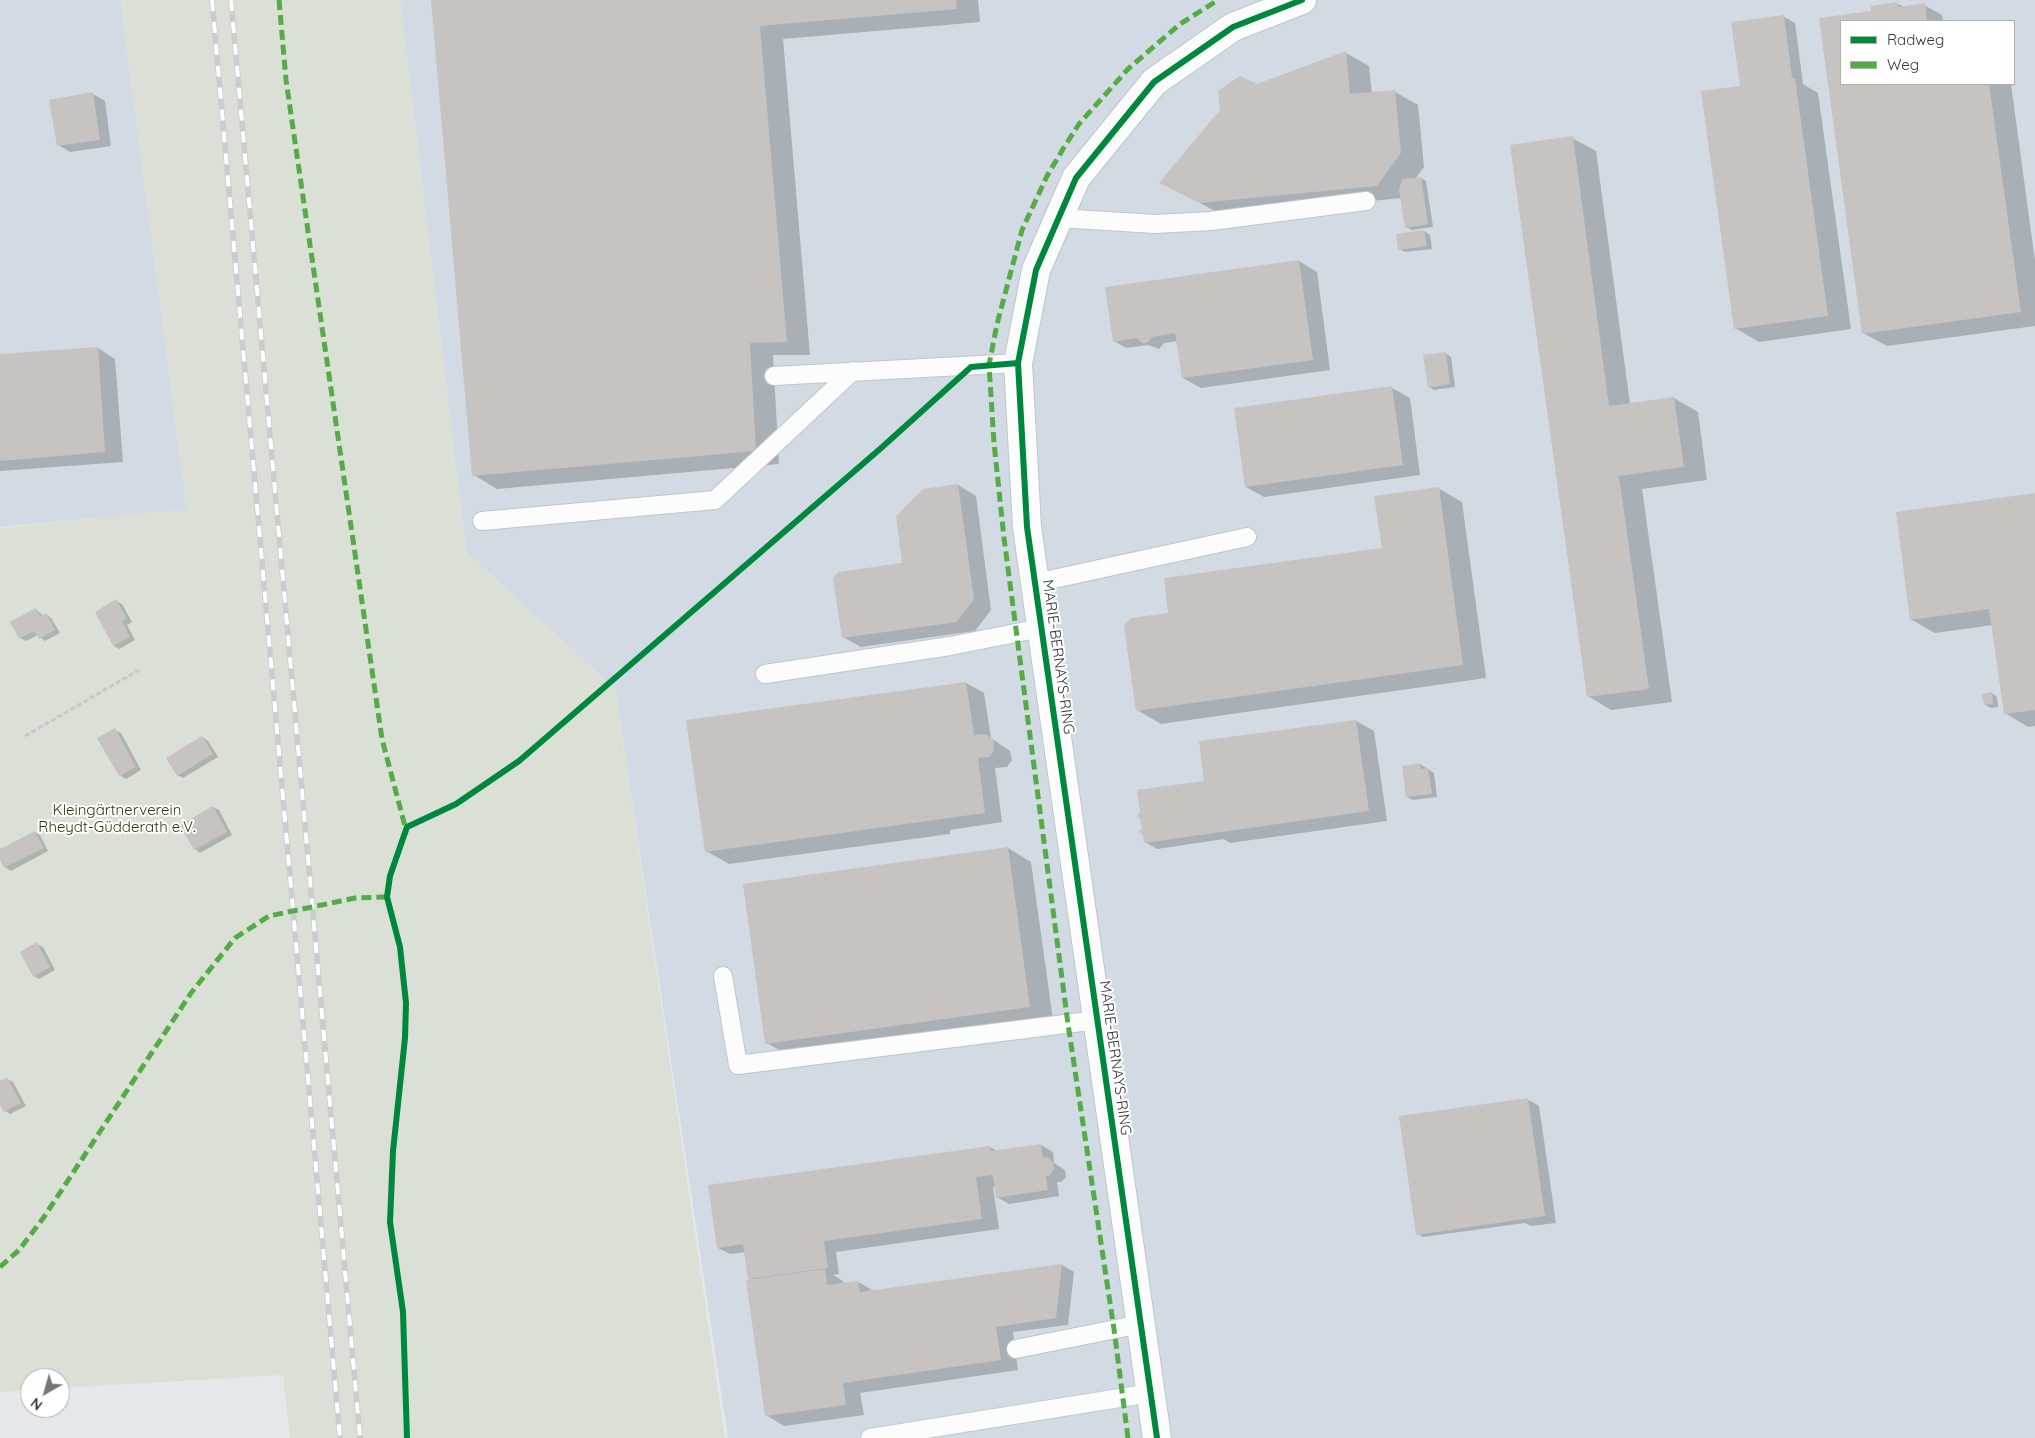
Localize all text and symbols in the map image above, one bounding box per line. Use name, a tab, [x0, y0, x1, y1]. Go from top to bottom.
legend	[1840, 20, 2015, 85]
text: Radweg	[1887, 30, 1944, 49]
text: Weg	[1887, 55, 1919, 74]
street label: MARIE-BERNAYS-RING	[1038, 578, 1078, 736]
park label: Kleingärtnerverein Rheydt-Güdderath e.V.	[38, 801, 196, 836]
street label: MARIE-BERNAYS-RING	[1095, 979, 1135, 1137]
north arrow	[20, 1368, 70, 1418]
text: N	[27, 1394, 46, 1414]

